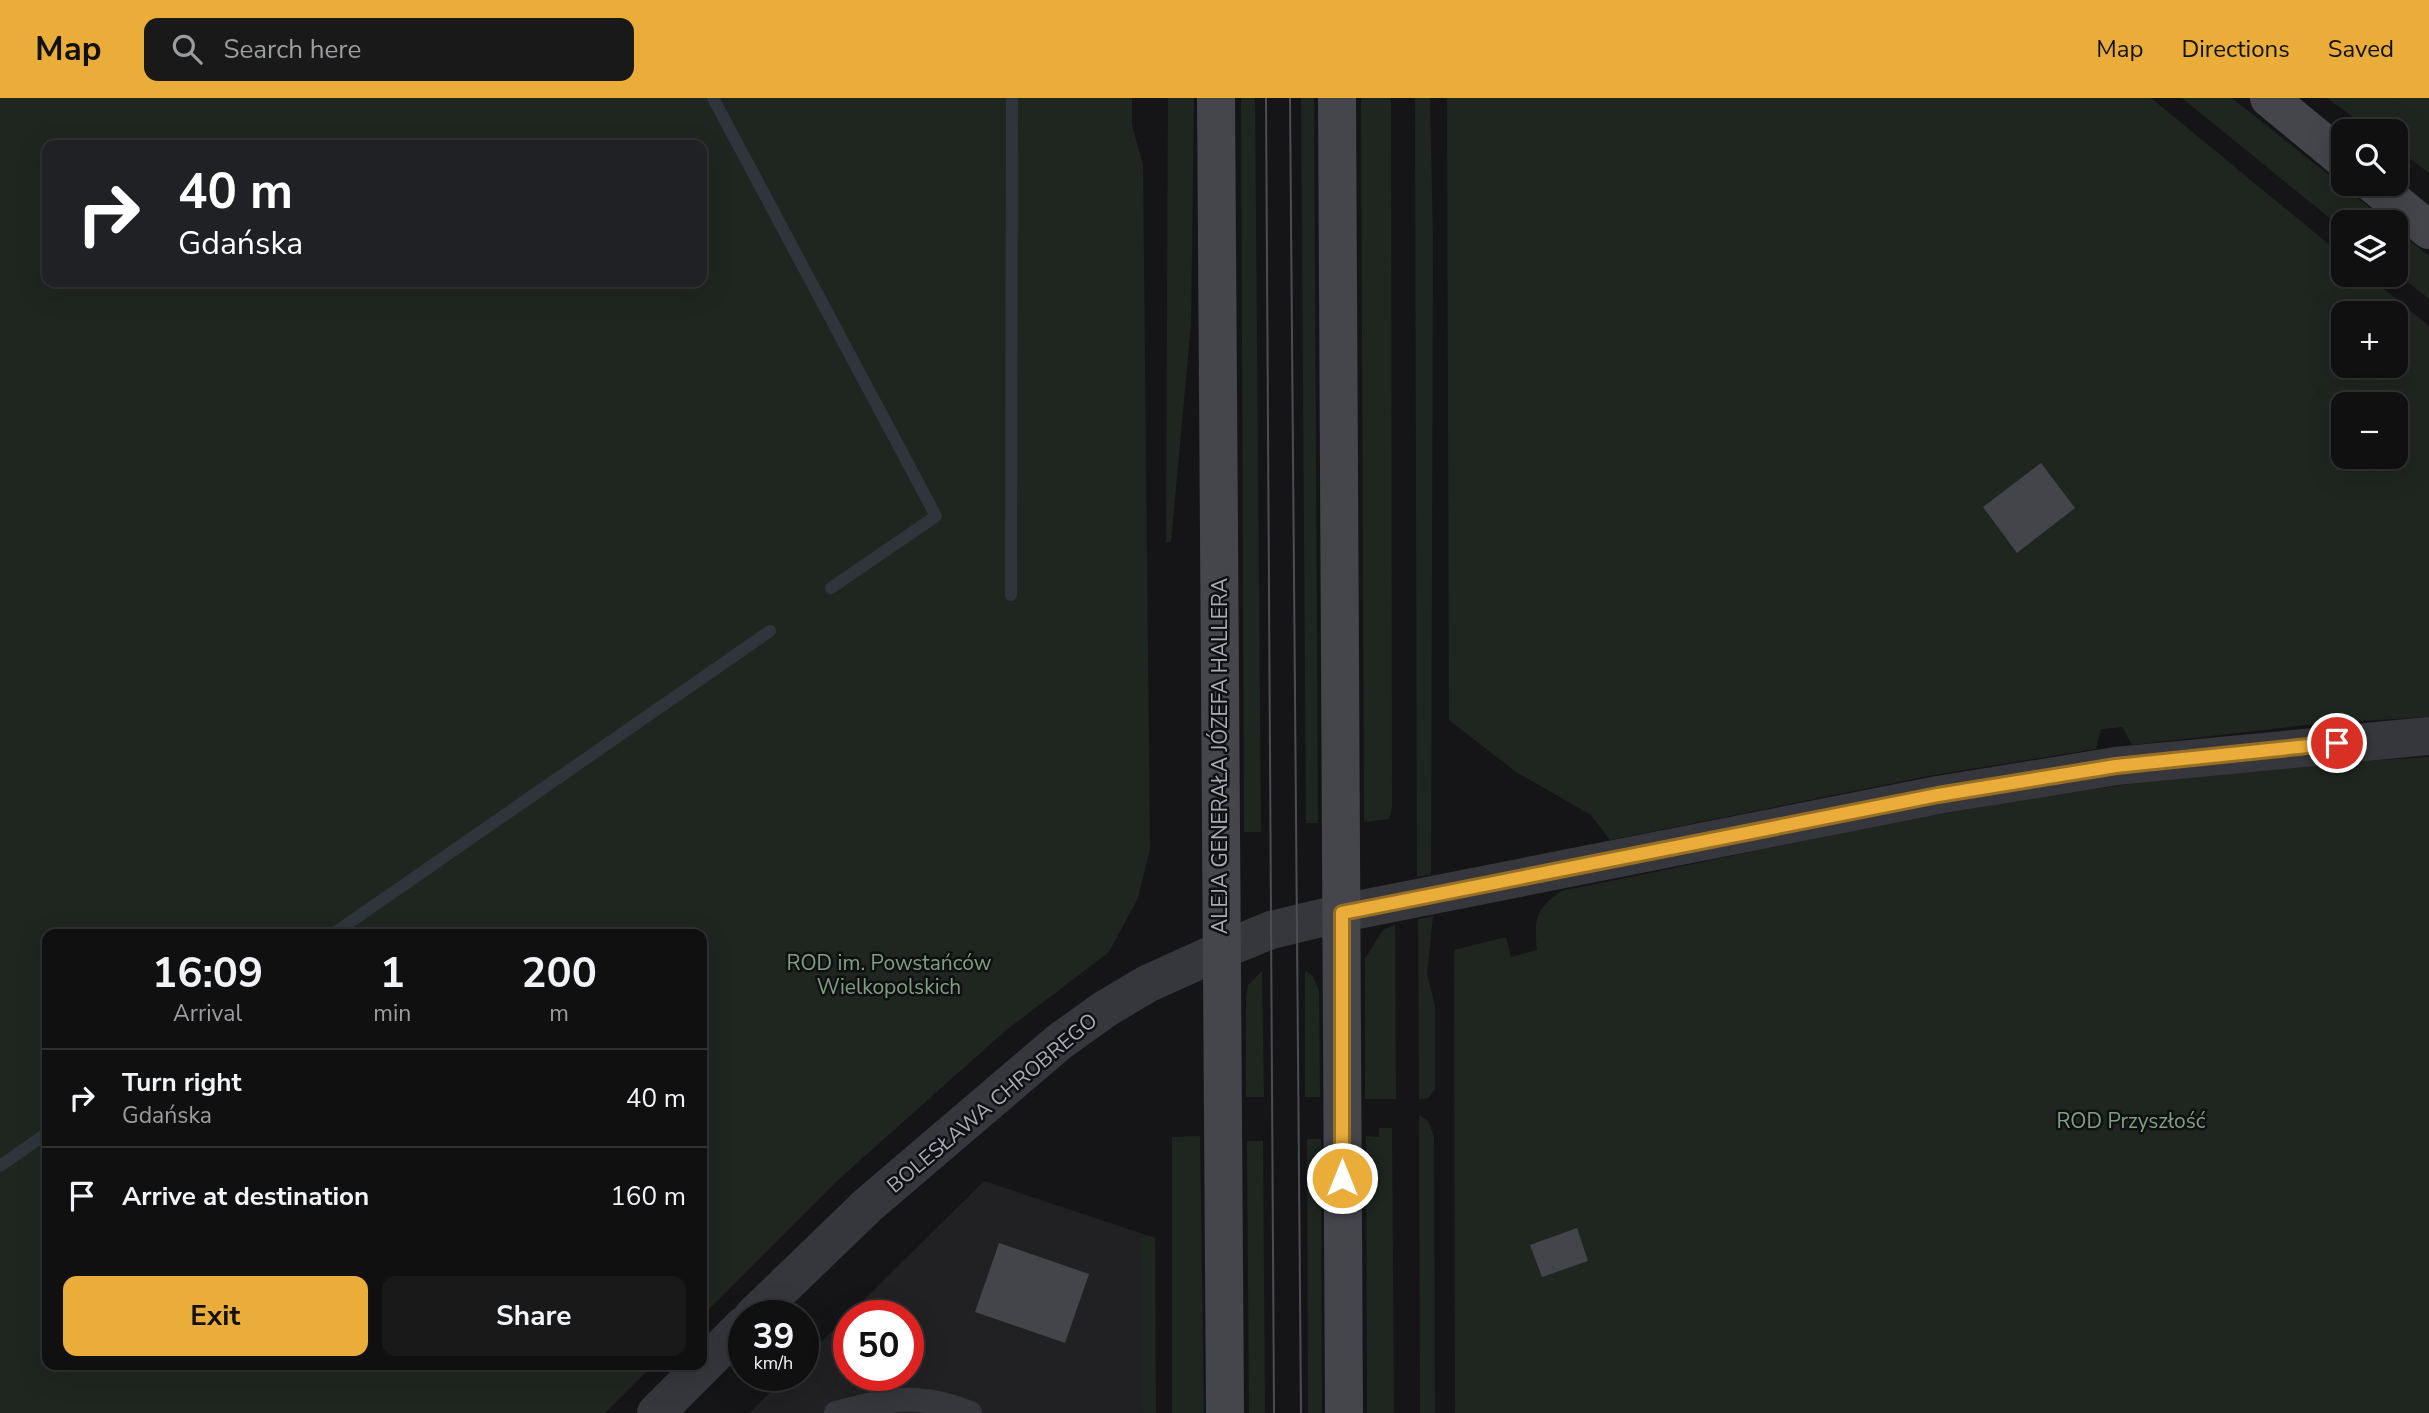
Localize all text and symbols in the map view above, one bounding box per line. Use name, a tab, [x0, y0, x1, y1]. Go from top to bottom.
search box	[144, 18, 634, 81]
text: Map	[35, 27, 102, 72]
icon: search	[168, 30, 206, 68]
text: Search here	[224, 32, 361, 67]
text: Map	[2096, 33, 2143, 65]
text: Directions	[2181, 33, 2290, 65]
text: Saved	[2328, 33, 2394, 65]
map controls	[2331, 119, 2408, 469]
button: search	[2331, 119, 2408, 196]
text: 40 m	[178, 158, 293, 225]
icon: right	[63, 168, 154, 259]
button: layers	[2331, 210, 2408, 287]
text: Gdańska	[178, 222, 303, 265]
button: +	[2331, 301, 2408, 378]
button: −	[2331, 392, 2408, 469]
street label: ALEJA GENERAŁA JÓZEFA HALLERA	[1206, 578, 1234, 934]
pin	[2307, 713, 2367, 773]
icon: arrive	[2318, 724, 2356, 762]
text: 16:09	[152, 945, 263, 1002]
text: 1	[380, 945, 405, 1002]
text: 200	[521, 945, 597, 1002]
park label: ROD im. Powstańców Wielkopolskich	[787, 949, 992, 1001]
text: Arrival	[173, 998, 242, 1029]
text: min	[373, 998, 411, 1029]
text: m	[549, 998, 569, 1029]
street label: BOLESŁAWA CHROBREGO	[881, 1007, 1103, 1199]
text: Turn right	[122, 1065, 241, 1100]
icon: right	[63, 1079, 101, 1117]
text: 40 m	[626, 1081, 686, 1116]
text: Gdańska	[122, 1100, 212, 1131]
park label: ROD Przyszłość	[2056, 1107, 2206, 1135]
position arrow	[1305, 1141, 1379, 1215]
icon: arrive	[63, 1177, 101, 1215]
text: Arrive at destination	[122, 1179, 369, 1214]
text: 160 m	[610, 1179, 686, 1214]
button: Exit	[63, 1276, 368, 1356]
button: Share	[382, 1276, 686, 1356]
speed limit sign: 50	[833, 1300, 924, 1391]
text: 39	[752, 1313, 795, 1360]
text: km/h	[754, 1351, 793, 1375]

